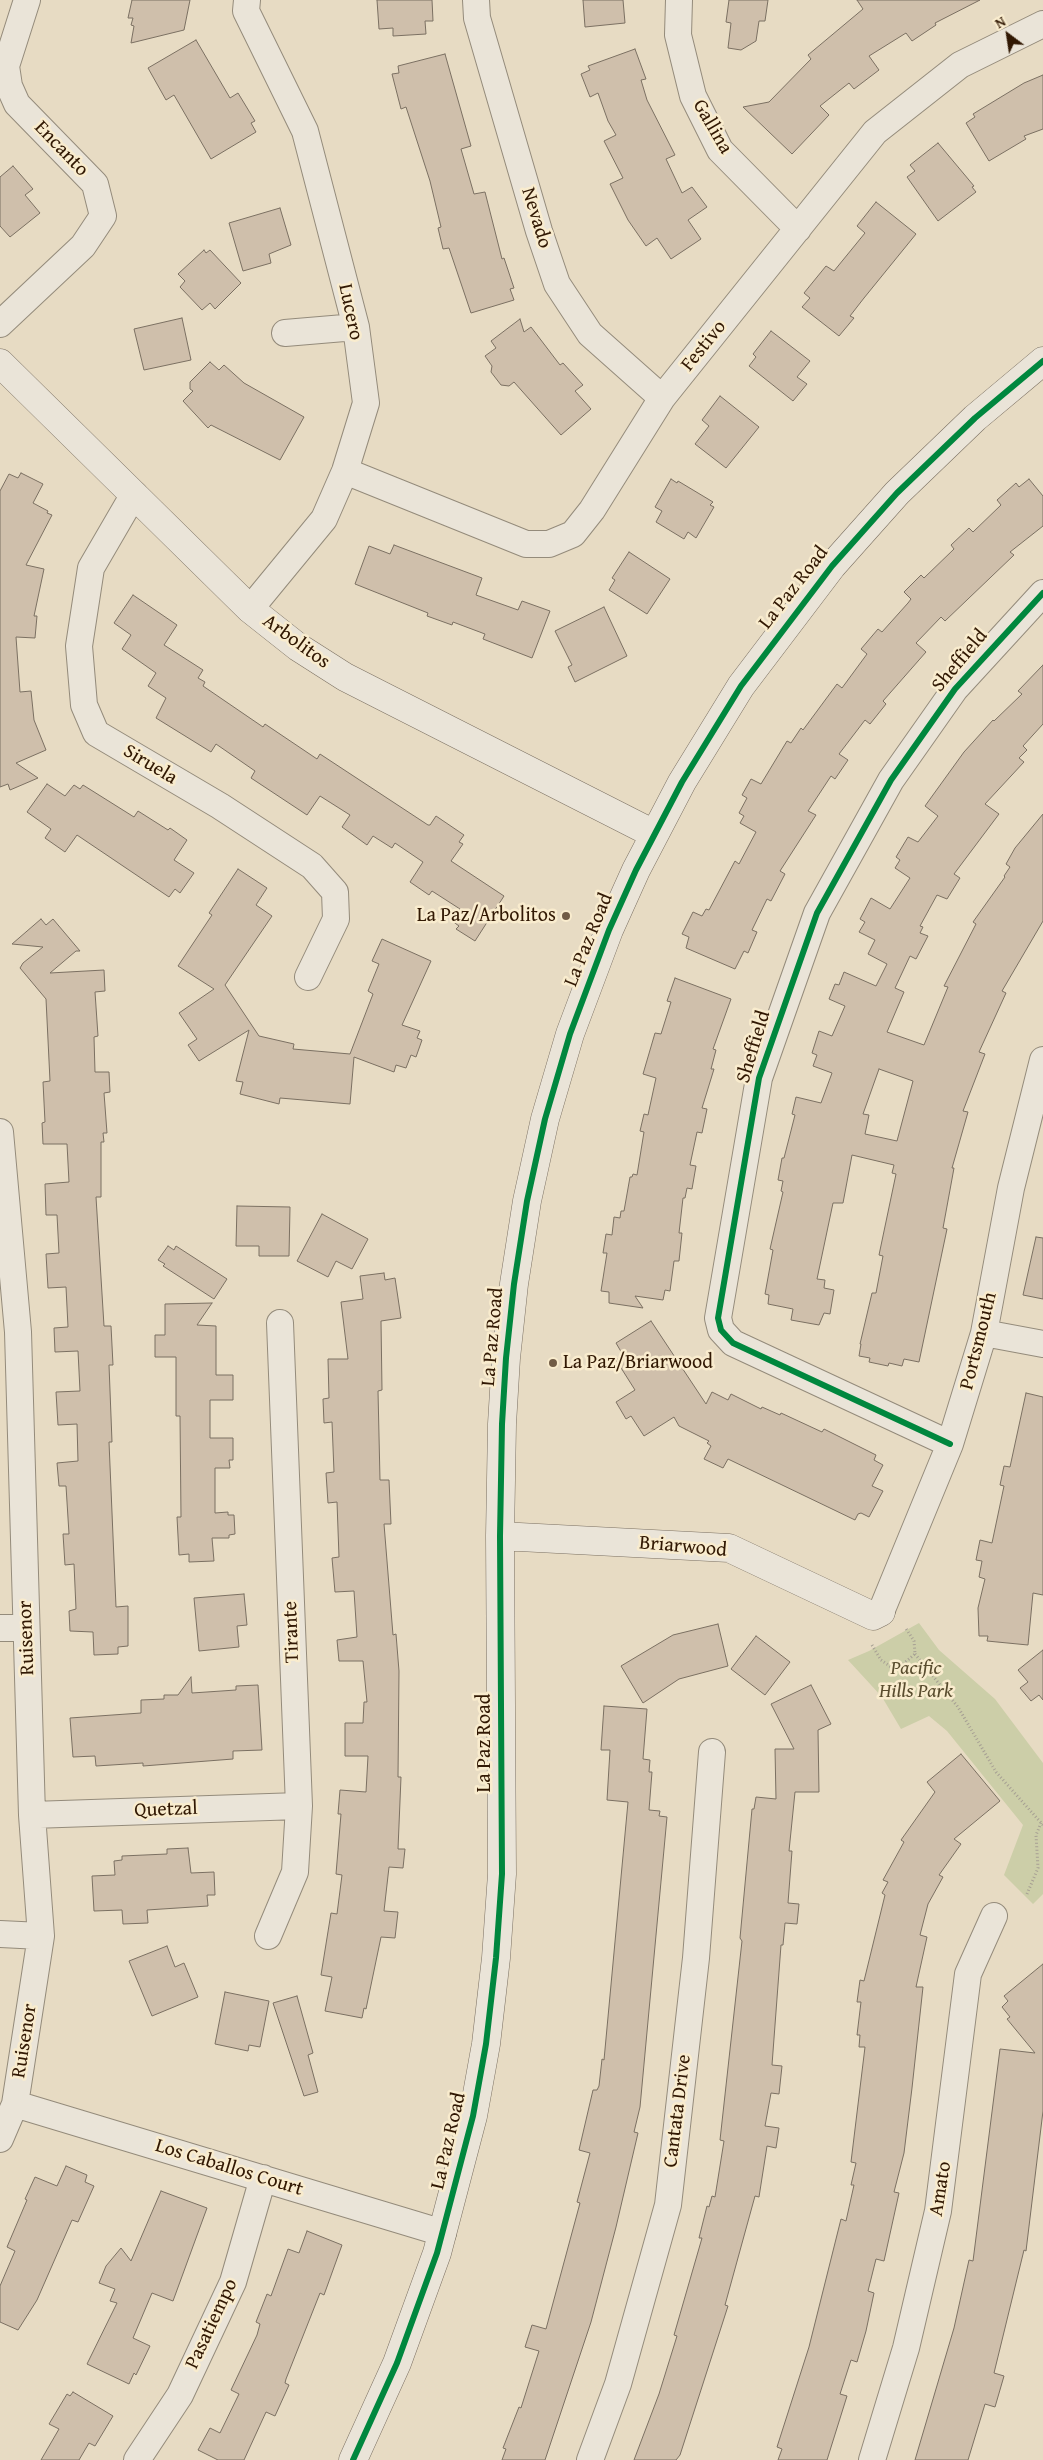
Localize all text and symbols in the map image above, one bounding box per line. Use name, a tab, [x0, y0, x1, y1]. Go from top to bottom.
north arrow	[983, 10, 1033, 60]
text: N	[991, 11, 1009, 33]
street label: Gallina	[687, 96, 737, 158]
street label: Encanto	[29, 116, 93, 182]
street label: Nevado	[515, 185, 557, 251]
street label: Lucero	[332, 282, 368, 342]
street label: Festivo	[676, 316, 732, 376]
street label: La Paz Road	[754, 542, 834, 634]
street label: Arbolitos	[258, 610, 334, 674]
street label: Sheffield	[927, 625, 993, 697]
street label: Siruela	[119, 740, 181, 790]
street label: La Paz Road	[559, 890, 619, 990]
place label: La Paz/Arbolitos	[417, 904, 556, 928]
marker: La Paz/Arbolitos	[560, 910, 572, 922]
street label: Sheffield	[732, 1008, 776, 1086]
street label: La Paz Road	[477, 1287, 509, 1387]
street label: Portsmouth	[955, 1290, 1003, 1392]
place label: La Paz/Briarwood	[563, 1351, 713, 1375]
marker: La Paz/Briarwood	[547, 1357, 559, 1369]
street label: Briarwood	[638, 1531, 728, 1563]
street label: Ruisenor	[14, 1600, 40, 1676]
street label: Tirante	[279, 1601, 305, 1663]
park label: Pacific Hills Park	[879, 1657, 953, 1704]
street label: La Paz Road	[473, 1694, 497, 1792]
street label: Quetzal	[134, 1797, 198, 1823]
street label: Ruisenor	[7, 2002, 43, 2080]
street label: Cantata Drive	[659, 2053, 697, 2169]
street label: La Paz Road	[426, 2090, 472, 2192]
street label: Los Caballos Court	[152, 2134, 306, 2202]
street label: Amato	[925, 2160, 957, 2218]
street label: Pasatiempo	[181, 2275, 243, 2373]

